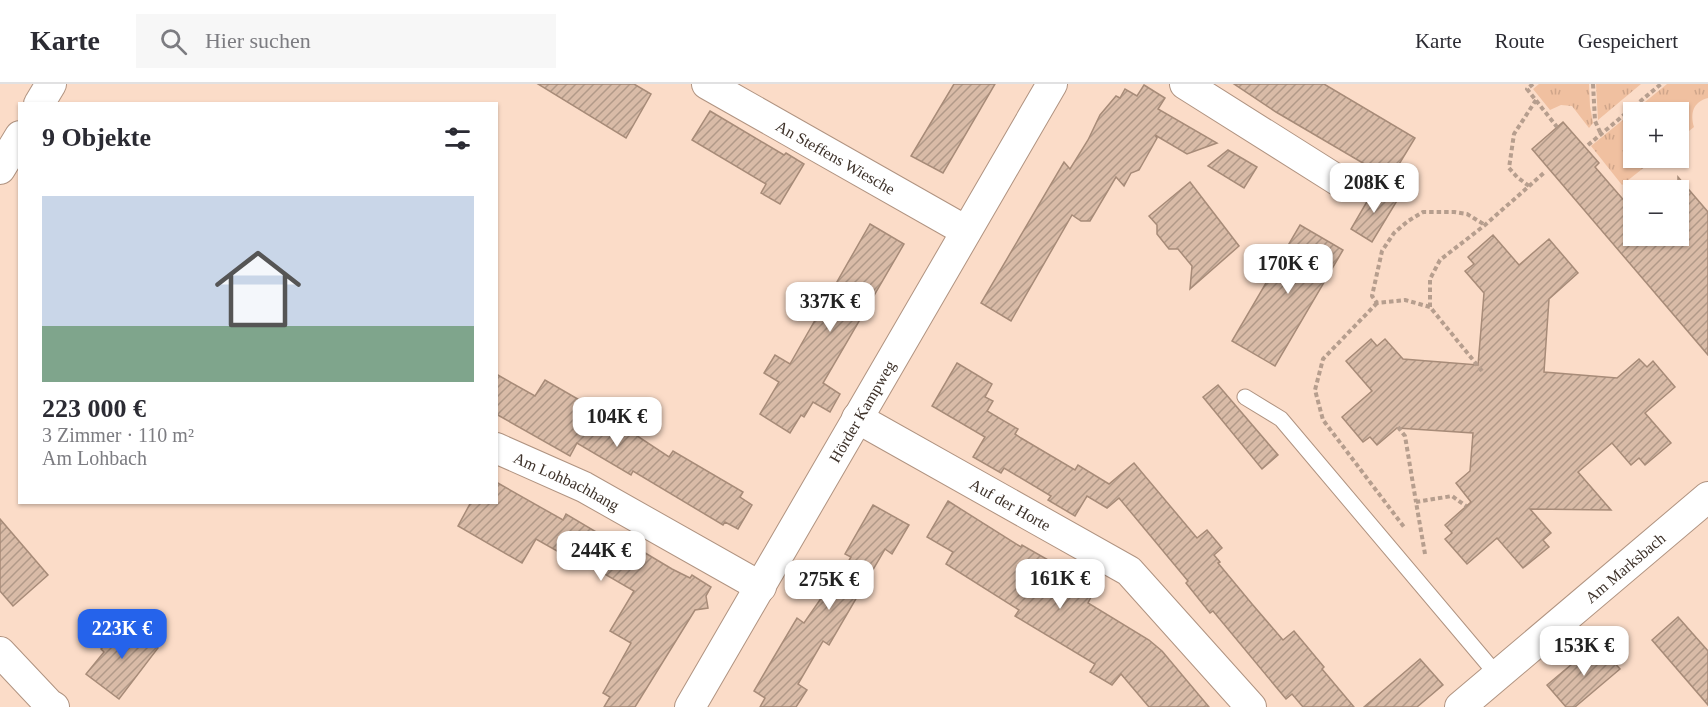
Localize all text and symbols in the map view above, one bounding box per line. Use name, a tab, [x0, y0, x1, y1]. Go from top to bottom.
search box	[136, 14, 556, 68]
text: Karte	[30, 25, 100, 56]
icon: search	[157, 25, 190, 58]
text: Hier suchen	[205, 28, 311, 53]
text: Karte	[1415, 29, 1462, 53]
text: Route	[1495, 29, 1545, 53]
text: Gespeichert	[1578, 29, 1678, 53]
map controls	[1623, 102, 1689, 246]
button: +	[1623, 102, 1689, 168]
street label: An Steffens Wiesche	[773, 117, 898, 198]
icon: filters	[441, 122, 474, 155]
text: 9 Objekte	[42, 123, 151, 152]
pin: 208K €	[1325, 163, 1423, 214]
text: 208K €	[1344, 171, 1404, 193]
button: −	[1623, 180, 1689, 246]
icon: home	[204, 235, 312, 343]
pin: 170K €	[1239, 244, 1337, 295]
text: 170K €	[1258, 252, 1318, 274]
pin: 337K €	[781, 282, 879, 333]
text: 337K €	[800, 290, 860, 312]
street label: Hörder Kampweg	[826, 357, 899, 465]
text: 223 000 €	[42, 394, 146, 423]
pin: 104K €	[568, 397, 666, 448]
text: 104K €	[587, 405, 647, 427]
text: 3 Zimmer · 110 m²	[42, 424, 194, 446]
text: Am Lohbach	[42, 447, 147, 469]
street label: Am Lohbachhang	[511, 449, 622, 515]
street label: Auf der Horte	[967, 475, 1054, 534]
street label: Am Marksbach	[1582, 529, 1668, 606]
pin: 244K €	[552, 531, 650, 582]
text: 244K €	[571, 539, 631, 561]
pin: 161K €	[1011, 559, 1109, 610]
pin: 275K €	[780, 560, 878, 611]
text: 161K €	[1030, 567, 1090, 589]
text: 275K €	[799, 568, 859, 590]
pin: 223K €	[73, 609, 171, 660]
text: 223K €	[92, 617, 152, 639]
pin: 153K €	[1535, 626, 1633, 677]
text: 153K €	[1554, 634, 1614, 656]

